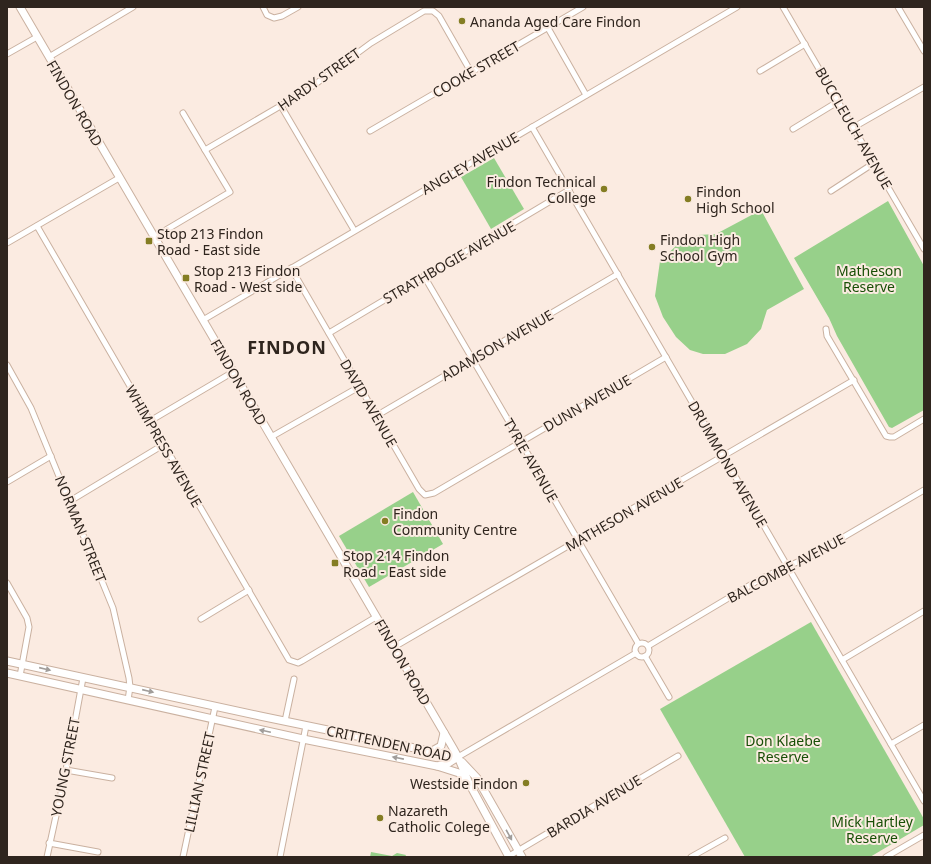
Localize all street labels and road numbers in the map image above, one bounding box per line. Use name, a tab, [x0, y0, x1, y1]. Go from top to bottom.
street label: COOKE STREET	[429, 36, 523, 102]
street label: HARDY STREET	[274, 43, 364, 115]
street label: FINDON ROAD	[43, 56, 107, 150]
street label: BUCCLEUCH AVENUE	[811, 63, 897, 193]
street label: ANGLEY AVENUE	[418, 127, 522, 199]
street label: STRATHBOGIE AVENUE	[379, 216, 519, 308]
street label: ADAMSON AVENUE	[437, 305, 557, 385]
street label: FINDON ROAD	[207, 335, 271, 429]
street label: DAVID AVENUE	[336, 356, 402, 450]
street label: DUNN AVENUE	[540, 370, 634, 436]
street label: WHIMPRESS AVENUE	[121, 381, 207, 511]
street label: DRUMMOND AVENUE	[684, 397, 772, 531]
street label: TYRIE AVENUE	[499, 415, 563, 505]
street label: NORMAN STREET	[51, 473, 111, 585]
street label: MATHESON AVENUE	[562, 473, 686, 555]
street label: BALCOMBE AVENUE	[724, 529, 848, 607]
street label: FINDON ROAD	[371, 615, 435, 709]
street label: YOUNG STREET	[46, 716, 84, 818]
street label: CRITTENDEN ROAD	[325, 720, 453, 766]
street label: LILLIAN STREET	[179, 730, 219, 834]
street label: BARDIA AVENUE	[543, 770, 645, 842]

